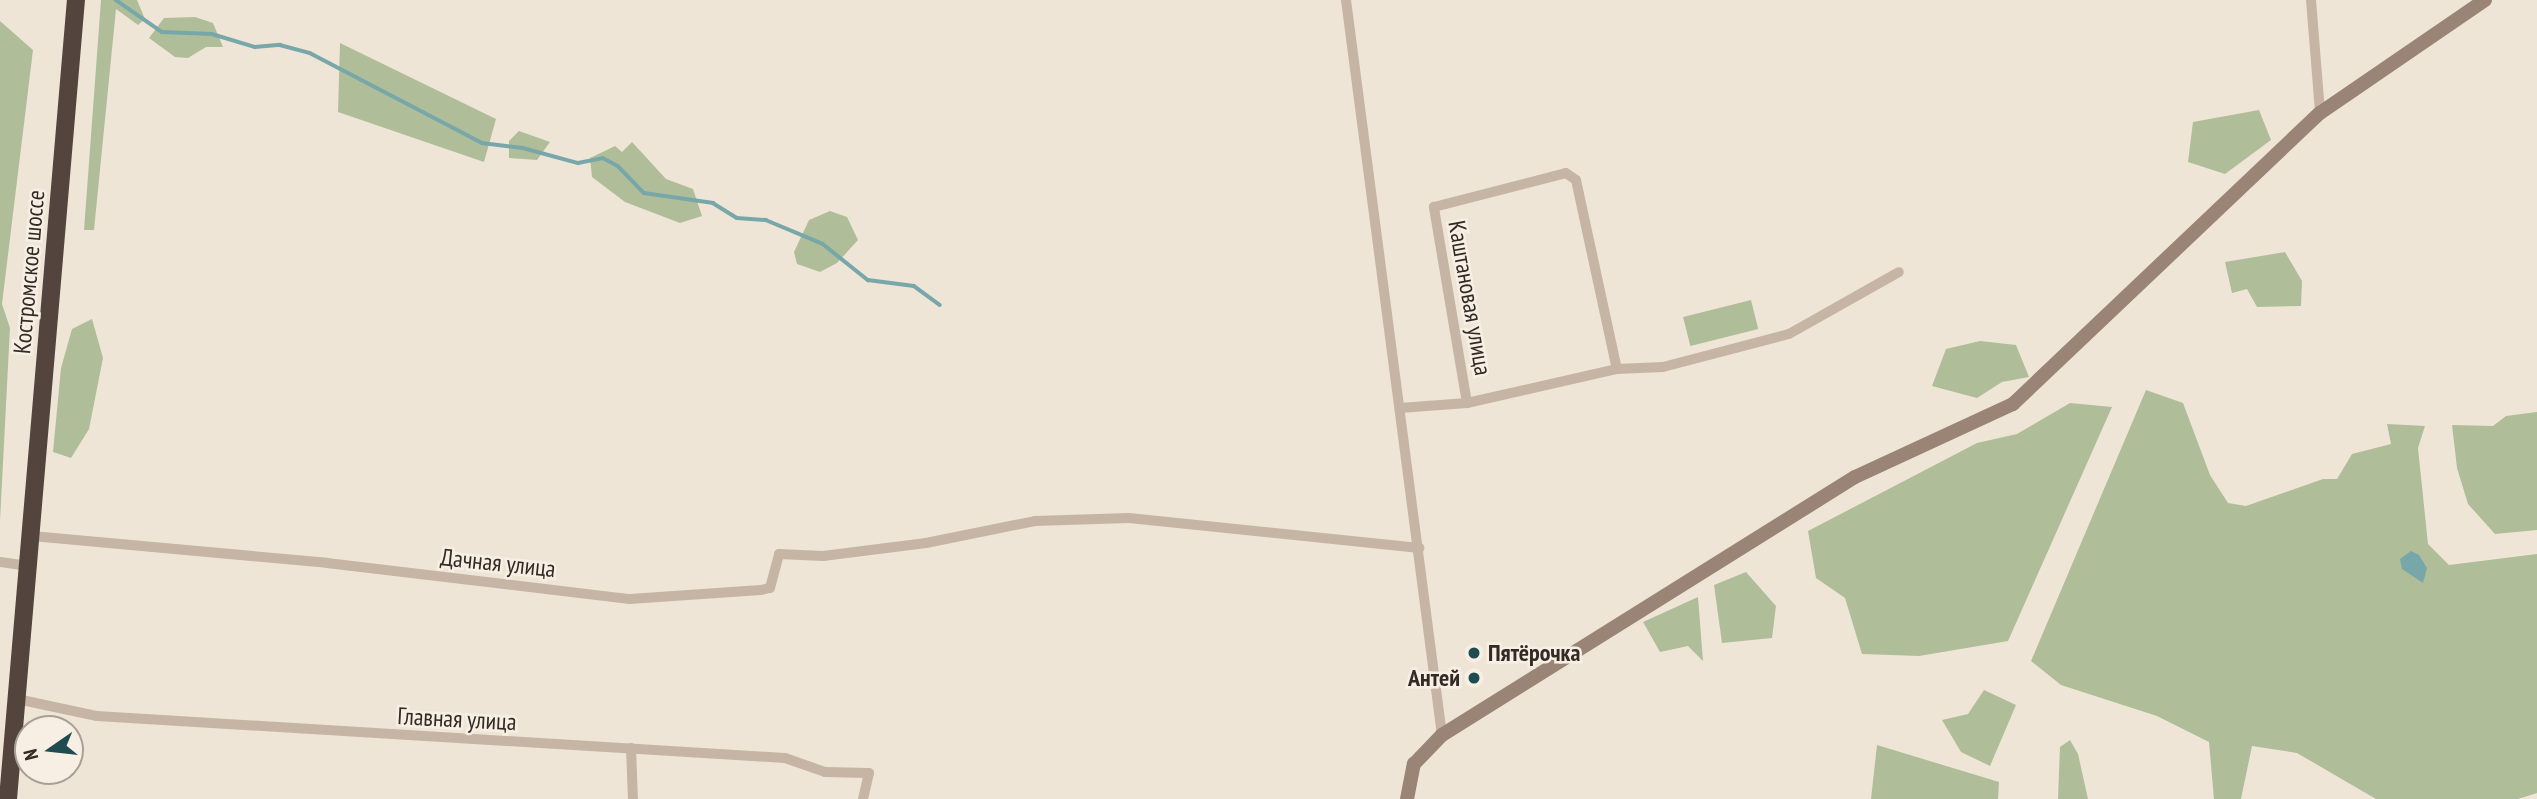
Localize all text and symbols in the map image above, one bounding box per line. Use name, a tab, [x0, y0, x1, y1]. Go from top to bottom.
street label: Костромское шоссе	[8, 189, 50, 355]
street label: Каштановая улица	[1442, 218, 1498, 378]
street label: Дачная улица	[439, 543, 557, 583]
place label: Пятёрочка	[1488, 639, 1580, 667]
marker: Пятёрочка	[1466, 645, 1482, 661]
place label: Антей	[1408, 664, 1460, 692]
marker: Антей	[1466, 670, 1482, 686]
street label: Главная улица	[397, 702, 517, 736]
north arrow	[14, 715, 84, 785]
text: N	[18, 747, 43, 762]

